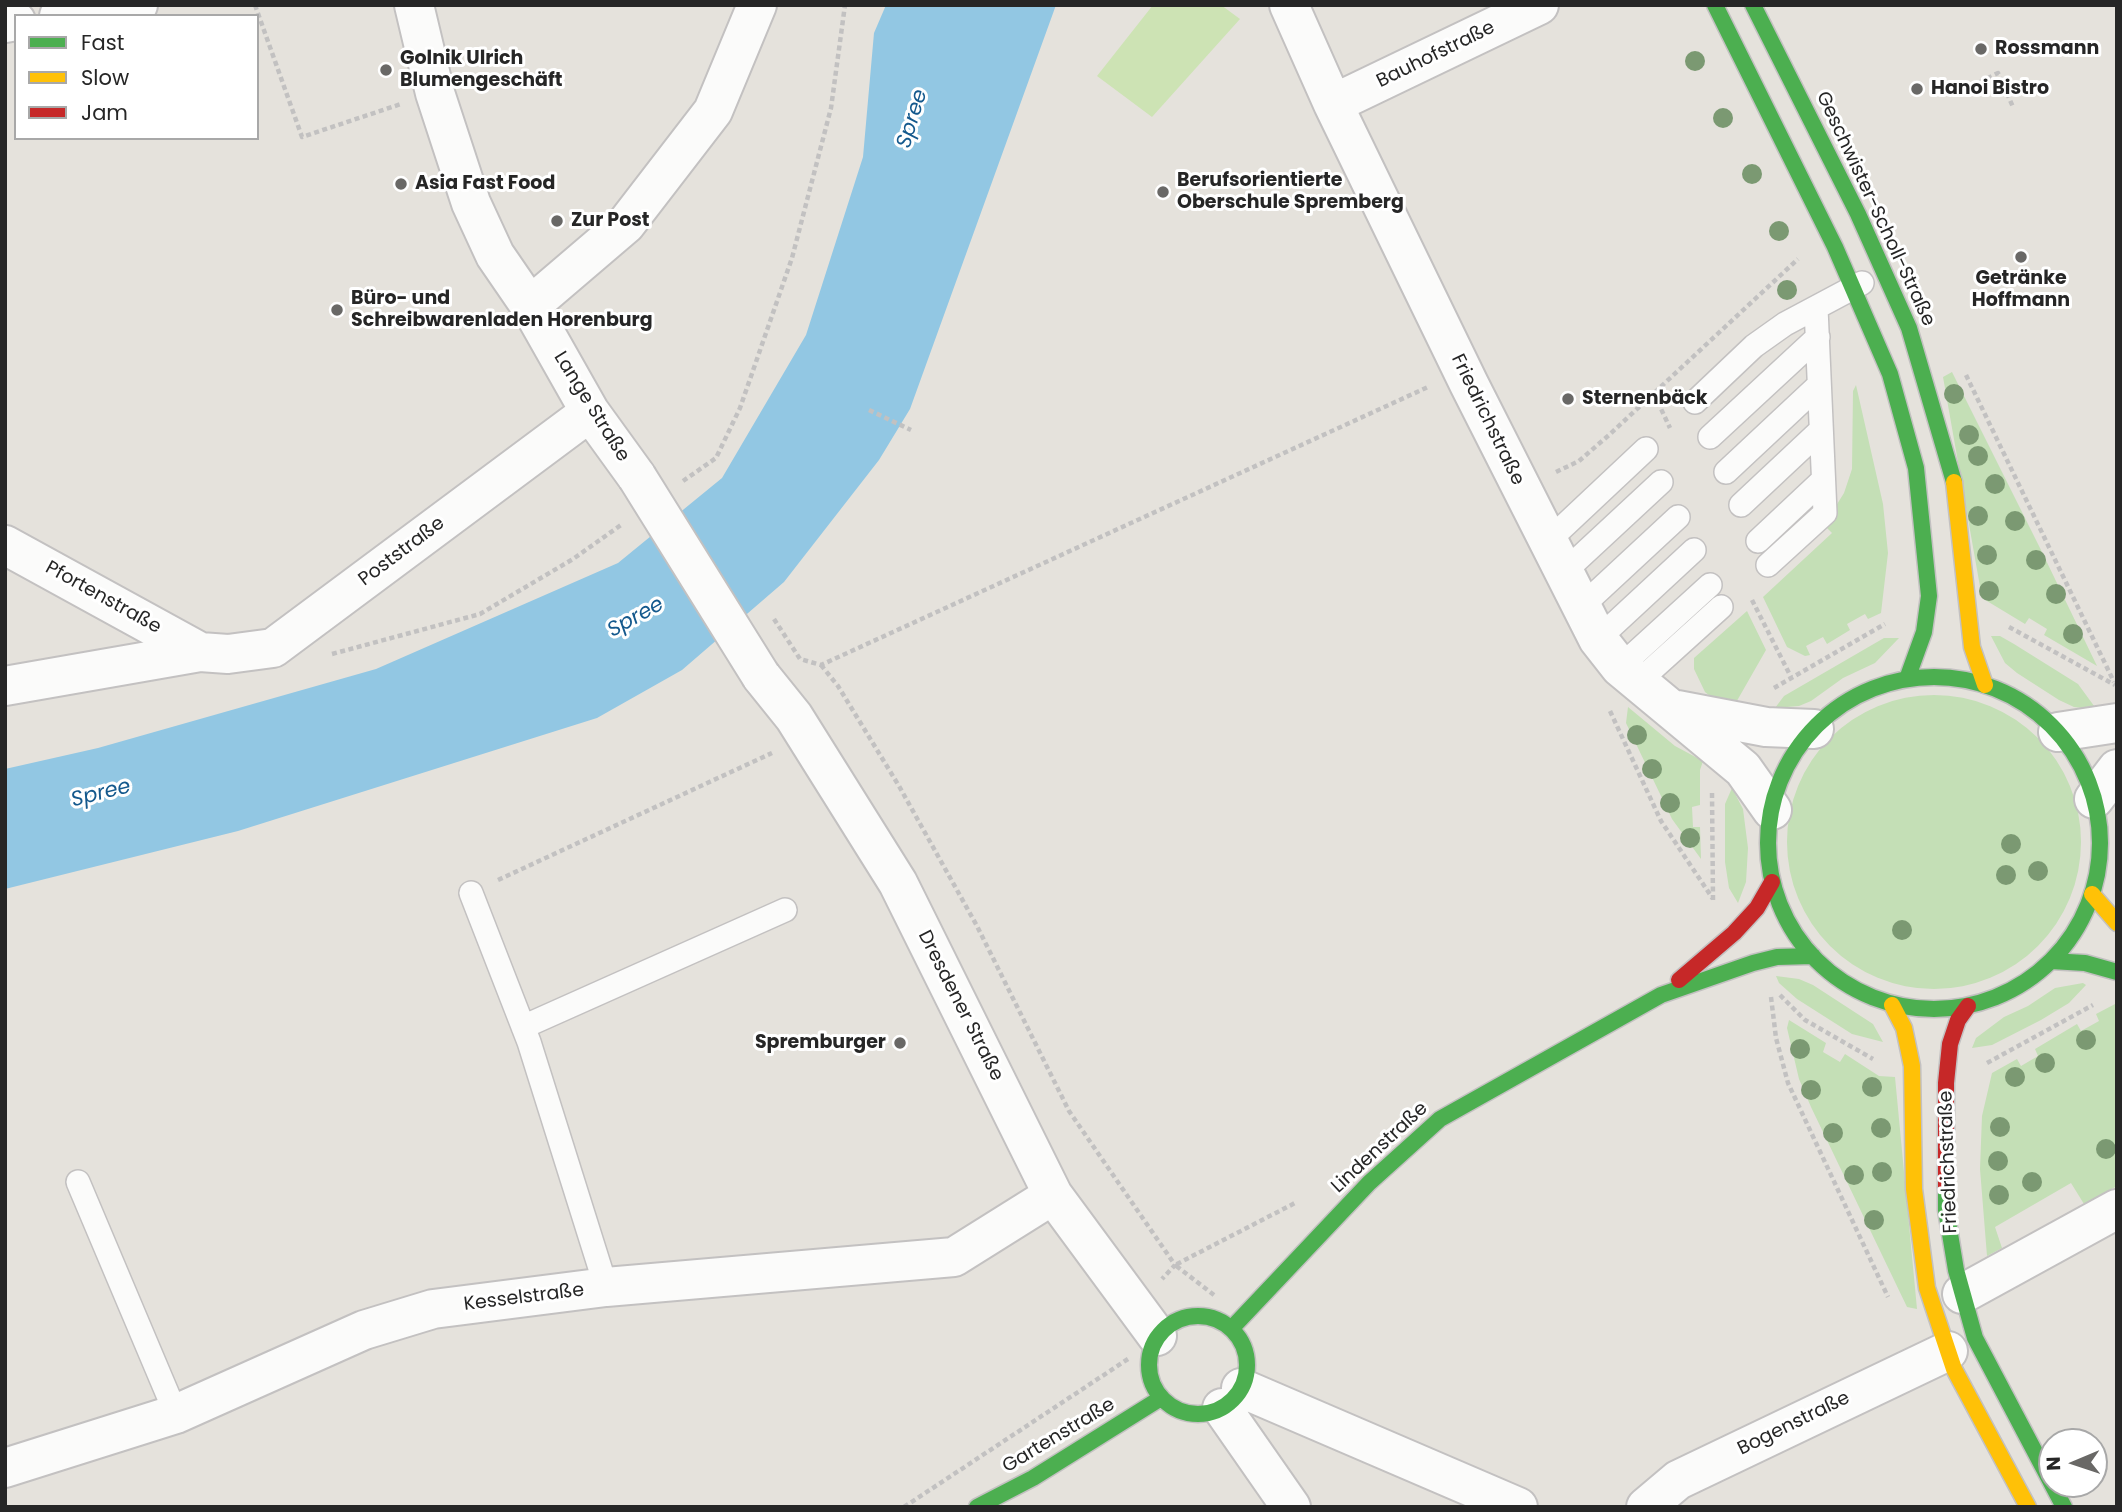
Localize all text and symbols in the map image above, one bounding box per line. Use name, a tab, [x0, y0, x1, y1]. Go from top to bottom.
legend	[14, 14, 259, 140]
street label: Bauhofstraße	[1373, 17, 1499, 93]
text: Fast	[81, 28, 124, 57]
place label: Rossmann	[1995, 38, 2099, 60]
marker: Rossmann	[1973, 41, 1989, 57]
place label: Golnik Ulrich Blumengeschäft	[400, 48, 563, 92]
marker: Golnik Ulrich Blumengeschäft	[378, 62, 394, 78]
text: Slow	[81, 63, 129, 92]
place label: Hanoi Bistro	[1931, 78, 2049, 100]
marker: Hanoi Bistro	[1909, 81, 1925, 97]
water label: Spree	[892, 86, 934, 152]
street label: Geschwister-Scholl-Straße	[1811, 88, 1939, 330]
text: Jam	[81, 98, 128, 127]
place label: Berufsorientierte Oberschule Spremberg	[1177, 170, 1404, 214]
place label: Asia Fast Food	[415, 173, 555, 195]
marker: Asia Fast Food	[393, 176, 409, 192]
marker: Berufsorientierte Oberschule Spremberg	[1155, 184, 1171, 200]
place label: Zur Post	[571, 210, 650, 232]
marker: Zur Post	[549, 213, 565, 229]
marker: Getränke Hoffmann	[2013, 249, 2029, 265]
place label: Getränke Hoffmann	[1972, 268, 2070, 312]
place label: Büro- und Schreibwarenladen Horenburg	[351, 288, 653, 332]
marker: Büro- und Schreibwarenladen Horenburg	[329, 302, 345, 318]
street label: Lange Straße	[548, 348, 634, 466]
street label: Friedrichstraße	[1445, 351, 1529, 489]
place label: Sternenbäck	[1582, 388, 1708, 410]
marker: Sternenbäck	[1560, 391, 1576, 407]
street label: Poststraße	[355, 512, 449, 592]
street label: Pfortenstraße	[41, 557, 165, 639]
water label: Spree	[604, 592, 668, 644]
water label: Spree	[69, 774, 133, 814]
street label: Dresdener Straße	[912, 927, 1008, 1085]
place label: Spremburger	[755, 1032, 886, 1054]
marker: Spremburger	[892, 1035, 908, 1051]
street label: Friedrichstraße	[1935, 1090, 1963, 1234]
street label: Lindenstraße	[1327, 1098, 1433, 1198]
street label: Kesselstraße	[463, 1279, 585, 1317]
street label: Bogenstraße	[1734, 1387, 1854, 1461]
street label: Gartenstraße	[999, 1394, 1119, 1478]
north arrow	[2038, 1428, 2108, 1498]
text: N	[2040, 1456, 2067, 1471]

